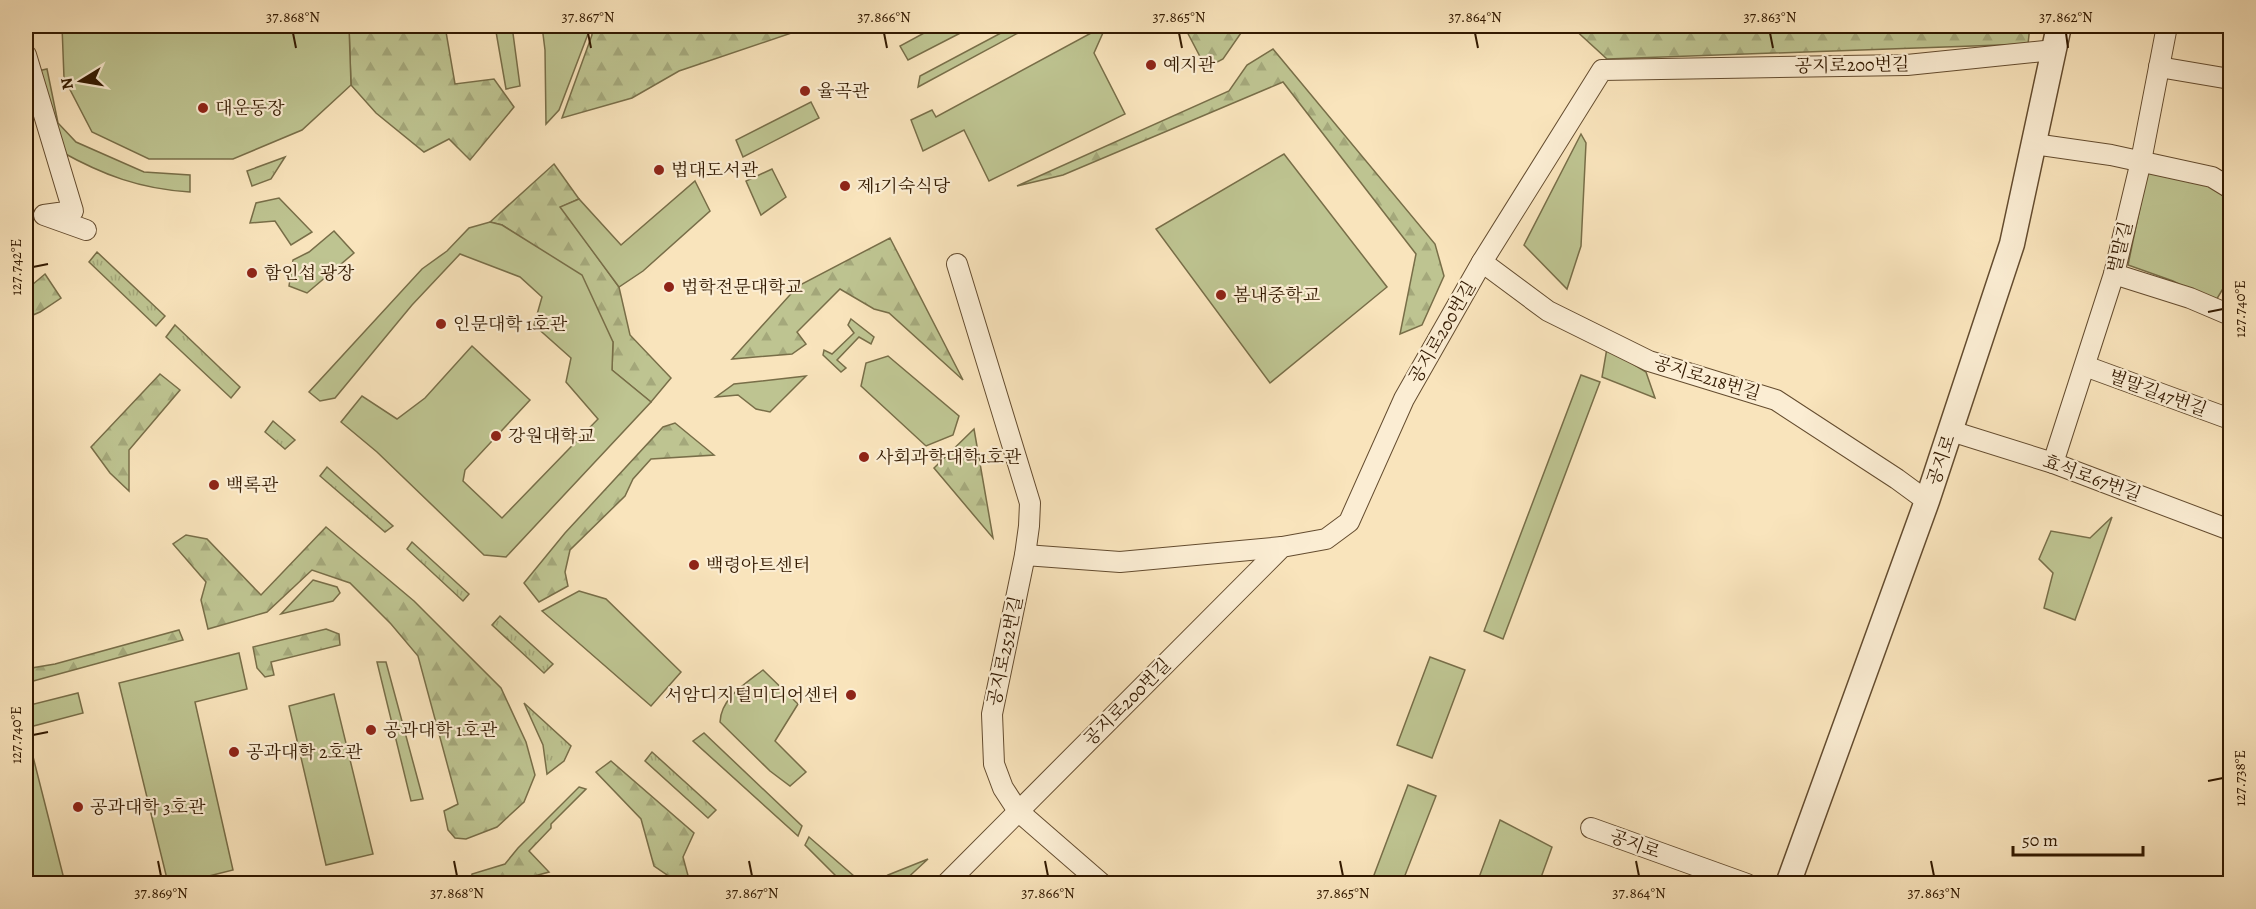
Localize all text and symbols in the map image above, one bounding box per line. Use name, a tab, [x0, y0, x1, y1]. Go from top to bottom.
text: 37.868°N	[266, 7, 320, 27]
text: 37.867°N	[562, 7, 615, 27]
text: 37.866°N	[857, 7, 911, 27]
text: 37.865°N	[1152, 7, 1206, 27]
text: 37.864°N	[1448, 7, 1502, 27]
text: 37.863°N	[1744, 7, 1797, 27]
text: 37.862°N	[2039, 7, 2093, 27]
north arrow	[51, 51, 111, 111]
street label: 공지로200번길	[1794, 52, 1910, 78]
place label: 예지관	[1163, 53, 1216, 77]
marker: 예지관	[1144, 58, 1158, 72]
text: N	[55, 76, 79, 91]
place label: 율곡관	[817, 79, 870, 103]
marker: 율곡관	[798, 84, 812, 98]
place label: 대운동장	[215, 96, 285, 120]
marker: 대운동장	[196, 101, 210, 115]
place label: 법대도서관	[671, 158, 759, 182]
marker: 법대도서관	[652, 163, 666, 177]
place label: 제1기숙식당	[857, 174, 951, 198]
marker: 제1기숙식당	[838, 179, 852, 193]
street label: 벌말길	[2102, 219, 2138, 275]
text: 127.742°E	[6, 239, 26, 295]
place label: 함인섭 광장	[264, 261, 355, 285]
marker: 함인섭 광장	[245, 266, 259, 280]
place label: 법학전문대학교	[681, 275, 803, 299]
street label: 공지로200번길	[1403, 276, 1481, 388]
marker: 법학전문대학교	[662, 280, 676, 294]
text: 127.740°E	[2230, 280, 2250, 338]
place label: 봄내중학교	[1233, 283, 1321, 307]
marker: 봄내중학교	[1214, 288, 1228, 302]
place label: 인문대학 1호관	[453, 312, 568, 336]
marker: 인문대학 1호관	[434, 317, 448, 331]
street label: 공지로218번길	[1651, 350, 1763, 406]
street label: 벌말길47번길	[2106, 364, 2210, 422]
place label: 강원대학교	[508, 424, 596, 448]
marker: 강원대학교	[489, 429, 503, 443]
street label: 공지로	[1921, 431, 1961, 489]
place label: 사회과학대학1호관	[876, 445, 1022, 469]
street label: 효석로67번길	[2040, 449, 2144, 507]
marker: 사회과학대학1호관	[857, 450, 871, 464]
place label: 백록관	[226, 473, 279, 497]
marker: 백록관	[207, 478, 221, 492]
place label: 백령아트센터	[706, 553, 810, 577]
marker: 백령아트센터	[687, 558, 701, 572]
street label: 공지로252번길	[982, 594, 1028, 708]
street label: 공지로200번길	[1078, 653, 1176, 751]
place label: 서암디지털미디어센터	[665, 683, 839, 707]
marker: 서암디지털미디어센터	[844, 688, 858, 702]
text: 127.740°E	[6, 706, 26, 764]
place label: 공과대학 1호관	[383, 718, 498, 742]
marker: 공과대학 1호관	[364, 723, 378, 737]
place label: 공과대학 2호관	[246, 740, 363, 764]
marker: 공과대학 2호관	[227, 745, 241, 759]
text: 127.738°E	[2230, 750, 2250, 806]
place label: 공과대학 3호관	[90, 795, 206, 819]
marker: 공과대학 3호관	[71, 800, 85, 814]
scale bar	[2013, 819, 2144, 857]
street label: 공지로	[1606, 824, 1664, 864]
text: 50 m	[2022, 828, 2058, 852]
text: 37.869°N	[134, 883, 188, 903]
text: 37.868°N	[430, 883, 484, 903]
text: 37.867°N	[726, 883, 779, 903]
text: 37.866°N	[1021, 883, 1075, 903]
text: 37.865°N	[1316, 883, 1370, 903]
text: 37.864°N	[1612, 883, 1666, 903]
text: 37.863°N	[1908, 883, 1961, 903]

